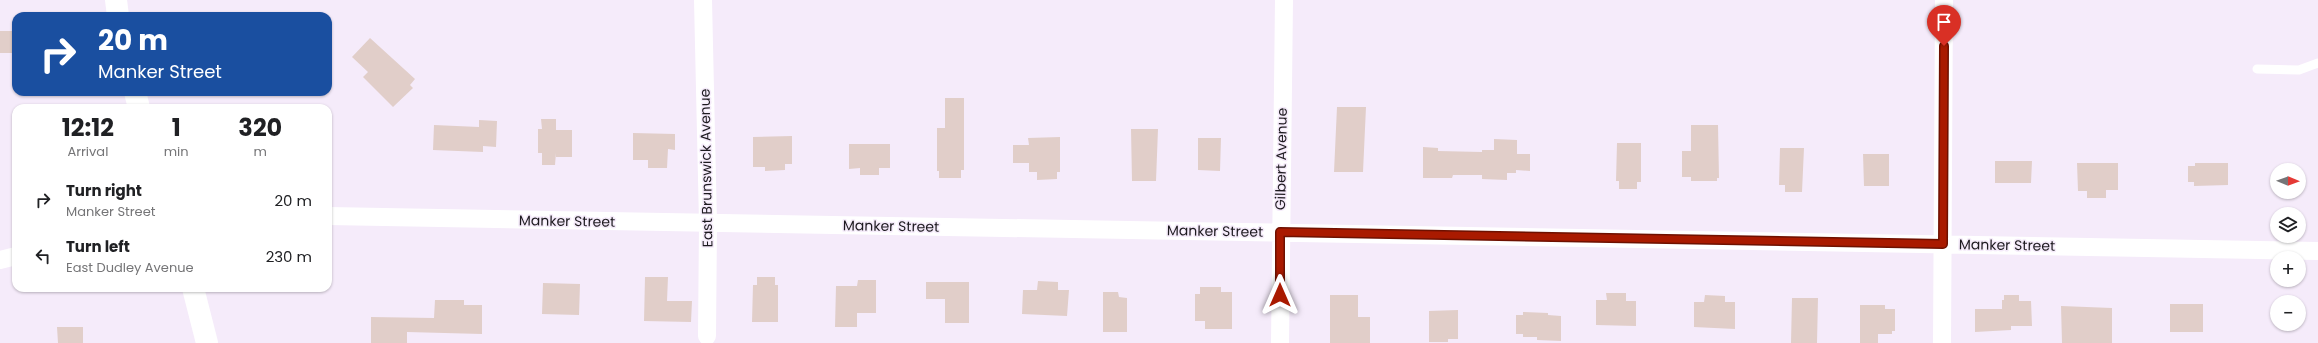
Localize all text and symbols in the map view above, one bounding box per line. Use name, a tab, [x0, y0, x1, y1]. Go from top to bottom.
pin	[1927, 5, 1961, 46]
icon: arrive	[1933, 11, 1955, 33]
text: 20 m	[98, 21, 168, 60]
icon: right	[32, 28, 84, 80]
text: Manker Street	[98, 59, 222, 84]
street label: East Brunswick Avenue	[695, 88, 717, 248]
street label: Gilbert Avenue	[1270, 107, 1292, 210]
text: 12:12	[62, 111, 114, 144]
text: 1	[172, 111, 181, 144]
text: 320	[238, 111, 282, 144]
text: Arrival	[67, 142, 108, 161]
text: min	[164, 142, 189, 161]
text: m	[254, 142, 267, 161]
north arrow	[2270, 163, 2306, 199]
map controls	[2270, 163, 2306, 331]
text: Turn right	[66, 180, 142, 201]
icon: right	[32, 189, 54, 211]
text: 20 m	[274, 190, 312, 211]
text: Manker Street	[66, 202, 155, 221]
button: layers	[2270, 207, 2306, 243]
street label: Manker Street	[519, 210, 615, 232]
street label: Manker Street	[843, 215, 939, 237]
street label: Manker Street	[1167, 220, 1263, 242]
street label: Manker Street	[1959, 234, 2055, 256]
text: Turn left	[66, 236, 130, 257]
icon: left	[32, 245, 54, 267]
text: 230 m	[266, 246, 312, 267]
button: +	[2270, 251, 2306, 287]
text: East Dudley Avenue	[66, 258, 194, 277]
position arrow	[1259, 274, 1301, 316]
button: −	[2270, 295, 2306, 331]

